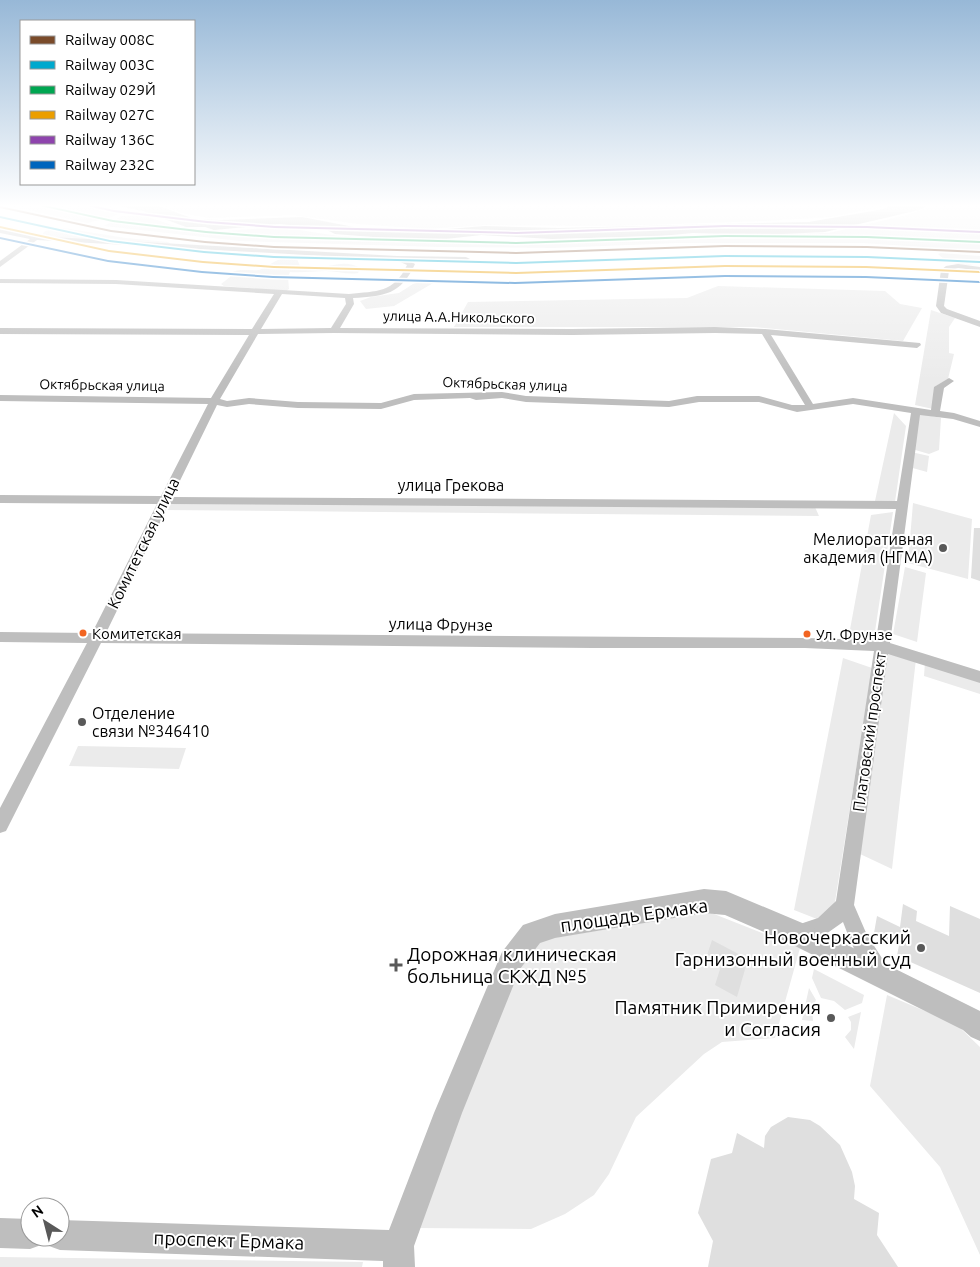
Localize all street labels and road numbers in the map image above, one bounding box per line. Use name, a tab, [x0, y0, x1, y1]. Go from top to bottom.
street label: улица А.А.Никольского	[383, 308, 535, 326]
street label: Октябрьская улица	[442, 374, 568, 394]
street label: Октябрьская улица	[39, 376, 165, 394]
street label: Комитетская улица	[104, 475, 182, 611]
street label: улица Грекова	[398, 476, 504, 494]
street label: улица Фрунзе	[389, 614, 493, 634]
street label: Платовский проспект	[849, 651, 889, 813]
street label: площадь Ермака	[559, 894, 709, 936]
street label: проспект Ермака	[153, 1226, 305, 1254]

